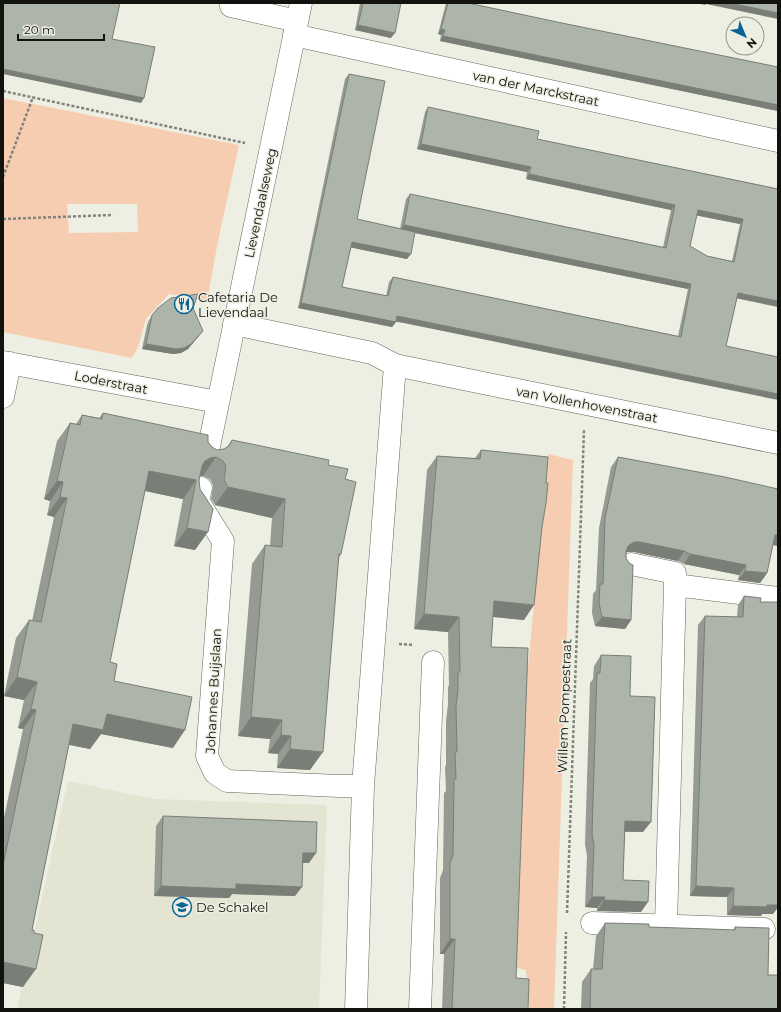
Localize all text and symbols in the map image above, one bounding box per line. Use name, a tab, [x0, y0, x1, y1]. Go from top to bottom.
scale bar	[18, 16, 104, 42]
north arrow	[725, 16, 765, 56]
text: 20 m	[24, 22, 55, 37]
text: N	[744, 35, 760, 51]
street label: van der Marckstraat	[471, 67, 601, 109]
street label: Lievendaalseweg	[241, 147, 279, 259]
place label: Cafetaria De Lievendaal	[198, 289, 278, 320]
restaurant icon: Cafetaria De Lievendaal	[173, 293, 195, 315]
street label: Loderstraat	[73, 367, 149, 397]
street label: van Vollenhovenstraat	[515, 382, 659, 426]
street label: Johannes Buijslaan	[202, 628, 224, 755]
street label: Willem Pompestraat	[554, 639, 574, 773]
school or university icon: De Schakel	[171, 896, 193, 918]
place label: De Schakel	[196, 899, 269, 915]

